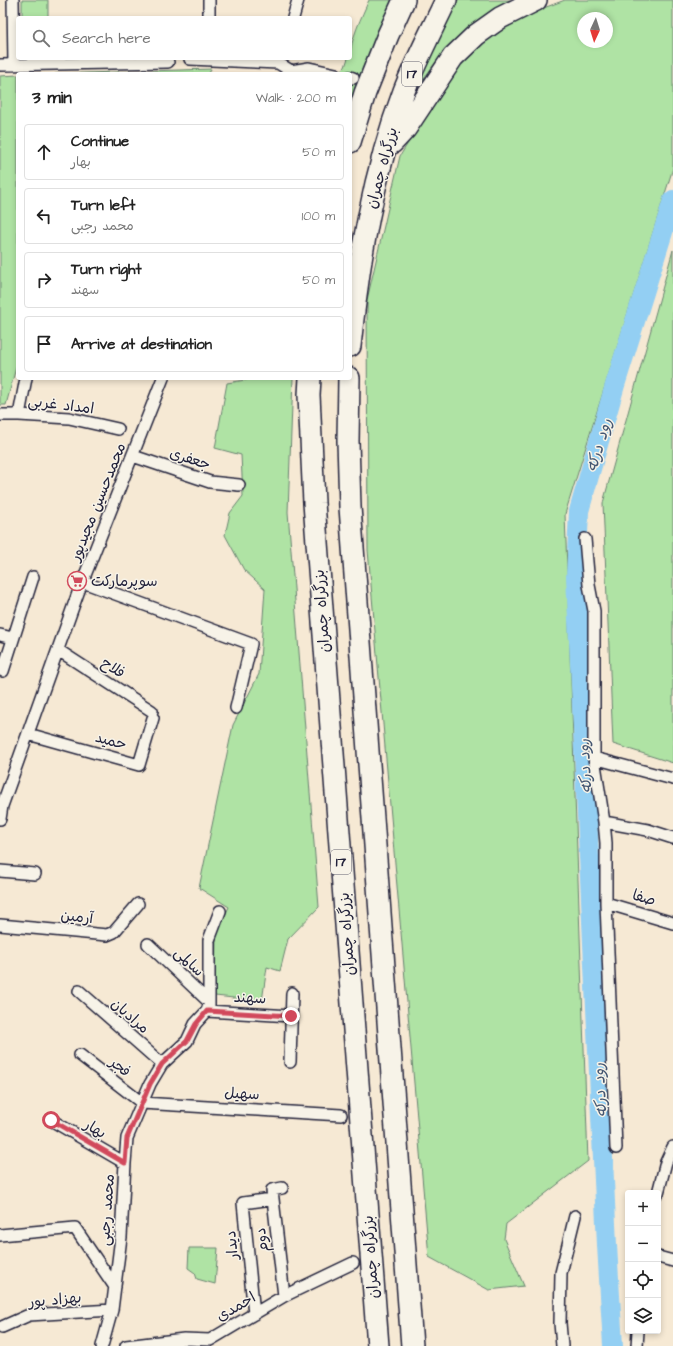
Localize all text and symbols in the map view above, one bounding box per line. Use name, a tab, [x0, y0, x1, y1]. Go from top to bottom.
north arrow	[577, 12, 613, 48]
search box	[16, 16, 352, 60]
icon: search	[30, 27, 52, 49]
text: Search here	[62, 28, 151, 49]
road number: 17	[402, 62, 422, 86]
text: 3 min	[32, 86, 72, 110]
text: Walk · 200 m	[256, 89, 336, 107]
street label: بزرگراه چمران	[361, 125, 403, 211]
text: Continue	[71, 131, 129, 152]
icon: ahead	[33, 141, 55, 163]
text: 50 m	[302, 143, 335, 161]
text: بهار	[71, 153, 91, 171]
text: Turn left	[71, 195, 135, 216]
icon: left	[33, 205, 55, 227]
text: 100 m	[302, 207, 335, 225]
text: محمد رجبی	[71, 217, 134, 235]
text: Turn right	[71, 259, 142, 280]
icon: right	[33, 269, 55, 291]
text: 50 m	[302, 271, 335, 289]
text: سهند	[71, 281, 99, 299]
icon: arrive	[33, 333, 55, 355]
text: Arrive at destination	[71, 334, 212, 355]
street label: امداد غربی	[27, 391, 95, 419]
water label: رود درکه	[581, 416, 617, 474]
street label: محمدحسین مجیدپور	[64, 440, 131, 565]
street label: جعفری	[167, 443, 213, 475]
street label: بزرگراه چمران	[309, 569, 335, 653]
supermarket icon: سوپرمارکت	[66, 570, 88, 592]
place label: سوپرمارکت	[91, 571, 158, 592]
street label: فلاح	[97, 652, 129, 684]
street label: حمید	[93, 727, 129, 755]
water label: رود درکه	[573, 738, 597, 794]
road number: 17	[331, 850, 351, 874]
street label: صفا	[630, 885, 658, 911]
street label: بزرگراه چمران	[334, 892, 360, 976]
street label: آرمین	[60, 905, 96, 929]
street label: سالمی	[169, 943, 209, 981]
street label: سهند	[233, 987, 267, 1009]
street label: مرادیان	[106, 993, 154, 1039]
route end	[282, 1007, 300, 1025]
street label: فجر	[103, 1051, 135, 1082]
water label: رود درکه	[588, 1062, 612, 1118]
street label: سهیل	[224, 1083, 260, 1105]
route start	[42, 1111, 60, 1129]
street label: بهار	[79, 1114, 110, 1144]
street label: محمد رجبی	[94, 1173, 120, 1247]
map controls	[625, 1190, 661, 1334]
button: +	[625, 1190, 661, 1226]
street label: بزرگراه چمران	[358, 1215, 384, 1299]
street label: دوم	[250, 1226, 275, 1253]
button: −	[625, 1226, 661, 1262]
street label: دیدار	[220, 1230, 244, 1261]
button: locate	[625, 1262, 661, 1298]
street label: بهزاد پور	[27, 1287, 82, 1313]
street label: احمدی	[212, 1287, 260, 1327]
button: layers	[625, 1298, 661, 1334]

